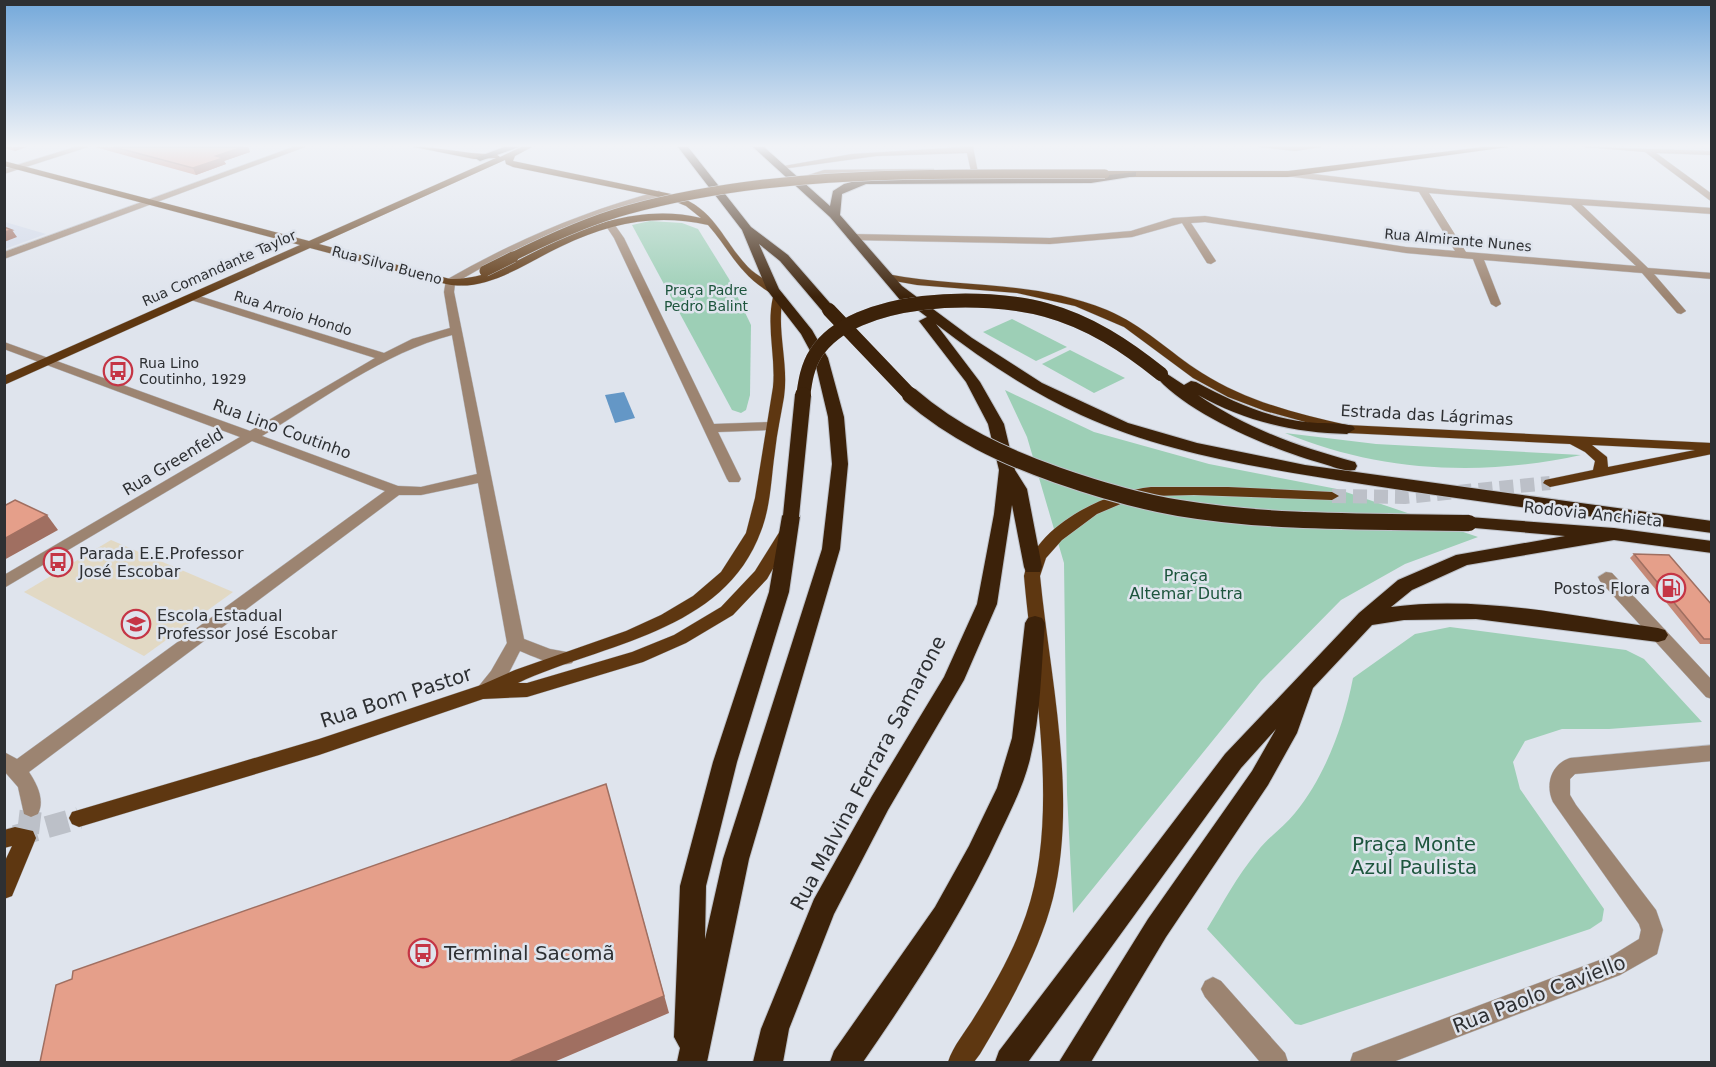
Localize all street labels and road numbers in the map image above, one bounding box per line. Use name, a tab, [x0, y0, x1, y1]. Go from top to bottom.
street label: Rua Almirante Nunes	[1384, 226, 1532, 254]
street label: Rua Comandante Taylor	[140, 227, 299, 309]
street label: Rua Silva Bueno	[330, 243, 444, 287]
street label: Rua Arroio Hondo	[232, 287, 354, 339]
street label: Rua Lino Coutinho	[210, 395, 354, 463]
street label: Estrada das Lágrimas	[1340, 401, 1514, 429]
street label: Rua Greenfeld	[119, 425, 227, 499]
street label: Rodovia Anchieta	[1523, 497, 1663, 531]
street label: Rua Malvina Ferrara Samarone	[785, 632, 951, 914]
street label: Rua Bom Pastor	[317, 661, 476, 733]
street label: Rua Paolo Caviello	[1449, 950, 1629, 1038]

